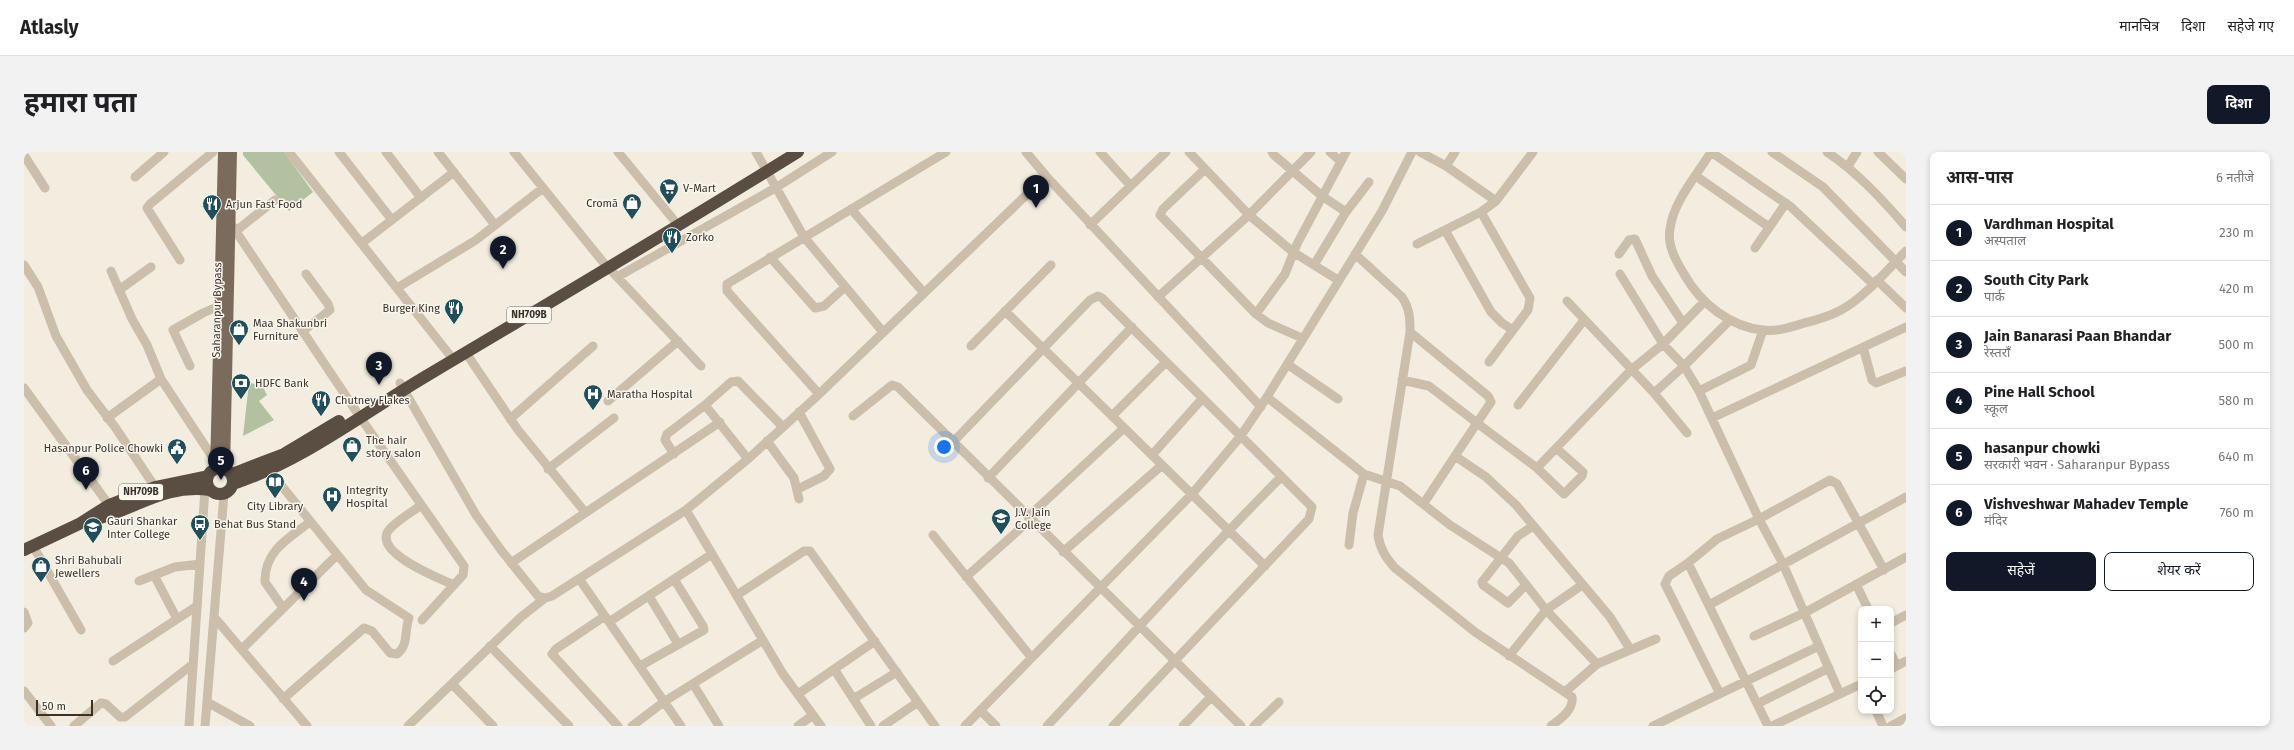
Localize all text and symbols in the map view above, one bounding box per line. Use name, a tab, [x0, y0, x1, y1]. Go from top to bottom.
text: Atlasly	[20, 16, 79, 39]
text: मानचित्र	[2119, 18, 2159, 35]
text: दिशा	[2181, 18, 2205, 35]
text: सहेजे गए	[2227, 18, 2274, 35]
button: दिशा	[2207, 85, 2270, 124]
text: हमारा पता	[24, 86, 136, 119]
text: आस-पास	[1946, 167, 2013, 188]
text: 6 नतीजे	[2216, 170, 2254, 185]
pin: 1	[1023, 175, 1049, 208]
supermarket icon: V-Mart	[658, 177, 680, 205]
place label: V-Mart	[683, 182, 716, 195]
shop icon: Cromā	[621, 192, 643, 220]
restaurant icon: Arjun Fast Food	[201, 193, 223, 221]
place label: Cromā	[586, 197, 618, 210]
place label: Arjun Fast Food	[226, 198, 302, 211]
text: Vardhman Hospital	[1984, 215, 2114, 233]
text: 1	[1956, 225, 1962, 240]
text: 230 m	[2219, 225, 2254, 240]
restaurant icon: Zorko	[661, 226, 683, 254]
place label: Zorko	[686, 231, 714, 244]
text: अस्पताल	[1984, 233, 2026, 248]
pin: 2	[490, 236, 516, 269]
street label: Saharanpur Bypass	[210, 262, 224, 358]
text: South City Park	[1984, 271, 2089, 289]
text: 2	[1956, 281, 1962, 296]
text: 420 m	[2219, 281, 2254, 296]
text: पार्क	[1984, 289, 2005, 304]
restaurant icon: Burger King	[443, 297, 465, 325]
place label: Burger King	[382, 302, 440, 315]
road number: NH709B	[507, 307, 551, 323]
place label: Maa Shakunbri Furniture	[253, 317, 327, 343]
shop icon: Maa Shakunbri Furniture	[228, 318, 250, 346]
text: Jain Banarasi Paan Bhandar	[1984, 327, 2171, 345]
text: 3	[1956, 337, 1962, 352]
text: 500 m	[2218, 337, 2254, 352]
text: रेस्तराँ	[1984, 345, 2010, 360]
pin: 3	[366, 352, 392, 385]
bank icon: HDFC Bank	[230, 372, 252, 400]
place label: HDFC Bank	[255, 377, 309, 390]
hospital icon: Maratha Hospital	[582, 383, 604, 411]
text: Pine Hall School	[1984, 383, 2095, 401]
place label: Maratha Hospital	[607, 388, 692, 401]
restaurant icon: Chutney Flakes	[310, 389, 332, 417]
text: 4	[1955, 393, 1963, 408]
text: 580 m	[2218, 393, 2254, 408]
place label: Chutney Flakes	[335, 394, 410, 407]
text: स्कूल	[1984, 401, 2008, 416]
place label: The hair story salon	[366, 434, 421, 460]
shop icon: The hair story salon	[341, 435, 363, 463]
public building icon: Hasanpur Police Chowki	[166, 437, 188, 465]
your location	[934, 437, 954, 457]
text: hasanpur chowki	[1984, 439, 2100, 457]
place label: Hasanpur Police Chowki	[44, 442, 163, 455]
pin: 5	[208, 447, 234, 480]
text: 5	[1956, 449, 1962, 464]
text: 640 m	[2218, 449, 2254, 464]
pin: 6	[73, 457, 99, 490]
text: सरकारी भवन · Saharanpur Bypass	[1984, 457, 2170, 472]
library icon: City Library	[264, 471, 286, 499]
road number: NH709B	[119, 484, 163, 500]
place label: Integrity Hospital	[346, 484, 388, 510]
hospital icon: Integrity Hospital	[321, 485, 343, 513]
text: Vishveshwar Mahadev Temple	[1984, 495, 2188, 513]
place label: City Library	[247, 500, 304, 513]
text: 6	[1955, 505, 1963, 520]
text: 760 m	[2220, 505, 2254, 520]
place label: J.V. Jain College	[1015, 506, 1051, 532]
school or university icon: J.V. Jain College	[990, 507, 1012, 535]
bus stop icon: Behat Bus Stand	[189, 513, 211, 541]
text: मंदिर	[1984, 513, 2007, 528]
place label: Gauri Shankar Inter College	[107, 515, 178, 541]
school or university icon: Gauri Shankar Inter College	[82, 516, 104, 544]
place label: Behat Bus Stand	[214, 518, 296, 531]
button: सहेजें	[1946, 552, 2096, 591]
button: शेयर करें	[2104, 552, 2254, 591]
place label: Shri Bahubali Jewellers	[55, 554, 122, 580]
shop icon: Shri Bahubali Jewellers	[30, 555, 52, 583]
pin: 4	[291, 568, 317, 601]
map controls	[1858, 606, 1894, 714]
button: +	[1858, 606, 1894, 642]
button: −	[1858, 642, 1894, 678]
button: locate	[1858, 678, 1894, 714]
scale bar	[36, 698, 93, 717]
text: 50 m	[42, 700, 66, 713]

